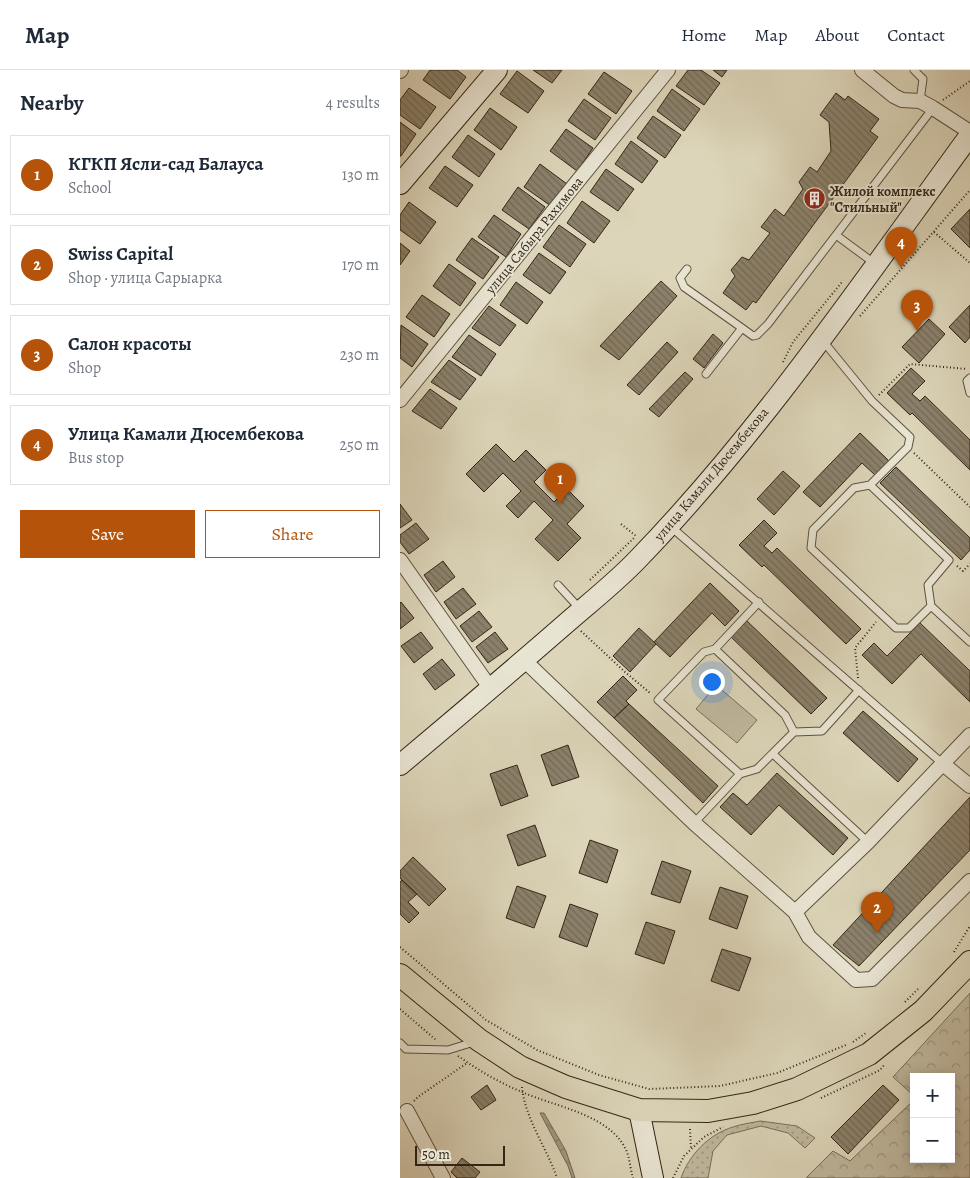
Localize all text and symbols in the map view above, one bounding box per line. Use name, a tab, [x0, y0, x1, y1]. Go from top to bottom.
text: Map	[25, 19, 69, 51]
text: Home	[681, 23, 726, 47]
text: Map	[754, 23, 787, 47]
text: About	[815, 23, 859, 47]
text: Contact	[887, 23, 945, 47]
text: Nearby	[20, 89, 83, 117]
text: 4 results	[326, 92, 380, 114]
text: КГКП Ясли-сад Балауса	[68, 151, 264, 177]
text: 1	[34, 164, 40, 186]
text: 130 m	[342, 164, 379, 186]
street label: улица Сабыра Рахимова	[481, 172, 588, 299]
text: School	[68, 177, 111, 199]
place label: Жилой комплекс "Стильный"	[830, 182, 936, 217]
building icon: Жилой комплекс "Стильный"	[802, 187, 826, 211]
pin: 4	[885, 227, 917, 268]
text: Swiss Capital	[68, 241, 173, 267]
text: 2	[33, 254, 41, 276]
text: 170 m	[342, 254, 379, 276]
text: Shop · улица Сарыарка	[68, 267, 222, 289]
pin: 3	[901, 290, 933, 331]
text: Салон красоты	[68, 331, 192, 357]
text: 3	[34, 344, 40, 366]
text: 230 m	[340, 344, 379, 366]
text: Shop	[68, 357, 101, 379]
street label: улица Камали Дюсембекова	[649, 403, 773, 546]
text: Улица Камали Дюсембекова	[68, 421, 304, 447]
text: 4	[33, 434, 41, 456]
text: 250 m	[340, 434, 379, 456]
text: Bus stop	[68, 447, 124, 469]
pin: 1	[544, 463, 576, 504]
button: Save	[20, 510, 195, 558]
button: Share	[205, 510, 380, 558]
your location	[699, 669, 725, 695]
pin: 2	[861, 892, 893, 933]
map controls	[910, 1073, 955, 1163]
button: +	[910, 1073, 955, 1118]
button: −	[910, 1118, 955, 1163]
scale bar	[415, 1143, 505, 1166]
text: 50 m	[422, 1145, 450, 1164]

